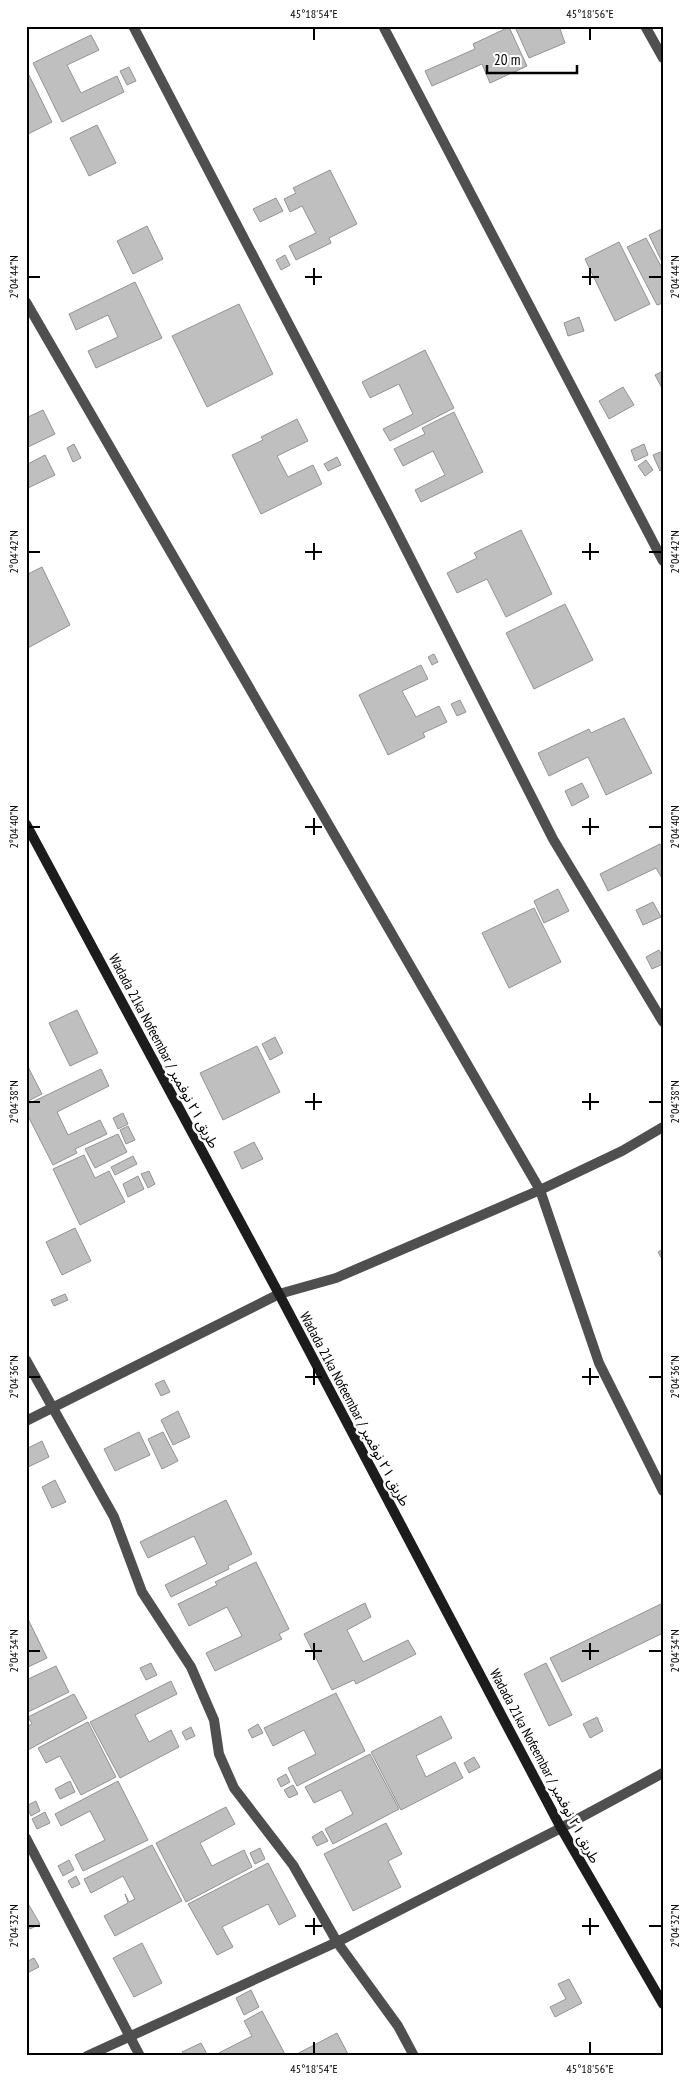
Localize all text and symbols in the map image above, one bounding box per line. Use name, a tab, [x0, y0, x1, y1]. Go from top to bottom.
text: 45°18'54"E	[290, 6, 338, 21]
text: 45°18'56"E	[566, 6, 614, 21]
scale bar	[487, 42, 576, 74]
text: 20 m	[494, 50, 520, 69]
text: 2°04'44"N	[6, 255, 21, 299]
text: 2°04'44"N	[667, 255, 682, 299]
text: 2°04'42"N	[6, 530, 21, 574]
text: 2°04'42"N	[667, 530, 682, 574]
text: 2°04'40"N	[6, 805, 21, 849]
text: 2°04'40"N	[667, 805, 682, 849]
street label: Wadada 21ka Nofeembar / طريق ٢١ نوفمبر	[104, 951, 223, 1152]
text: 2°04'38"N	[6, 1080, 21, 1124]
text: 2°04'38"N	[667, 1080, 682, 1124]
street label: Wadada 21ka Nofeembar / طريق ٢١ نوفمبر	[295, 1309, 414, 1510]
text: 2°04'36"N	[6, 1355, 21, 1399]
text: 2°04'36"N	[667, 1355, 682, 1399]
text: 2°04'34"N	[6, 1629, 21, 1673]
text: 2°04'34"N	[667, 1629, 682, 1673]
street label: Wadada 21ka Nofeembar / طريق ٢١ نوفمبر	[485, 1666, 604, 1867]
text: 2°04'32"N	[6, 1904, 21, 1948]
text: 2°04'32"N	[667, 1904, 682, 1948]
text: 45°18'54"E	[290, 2061, 338, 2076]
text: 45°18'56"E	[566, 2061, 614, 2076]

